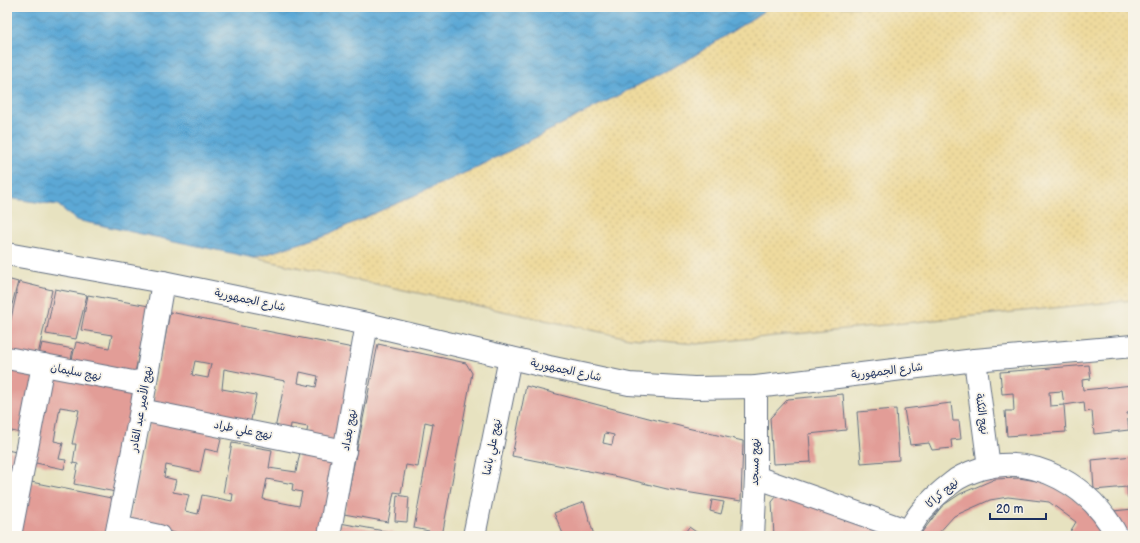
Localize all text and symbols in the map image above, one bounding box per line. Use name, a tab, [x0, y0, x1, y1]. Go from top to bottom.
street label: شارع الجمهورية	[213, 286, 287, 316]
street label: شارع الجمهورية	[529, 356, 603, 386]
street label: شارع الجمهورية	[850, 360, 924, 384]
street label: نهج سليمان	[49, 361, 103, 384]
street label: نهج الأمير عبد القادر	[126, 365, 156, 454]
street label: نهج الثكنة	[972, 393, 991, 436]
street label: نهج بغداد	[339, 408, 360, 452]
street label: نهج علي طراد	[212, 418, 273, 446]
street label: نهج علي باشا	[480, 418, 508, 477]
street label: نهج مسجد	[748, 438, 763, 486]
street label: نهج كراكا	[923, 475, 962, 511]
scale bar	[990, 495, 1046, 521]
text: 20 m	[996, 502, 1023, 517]

